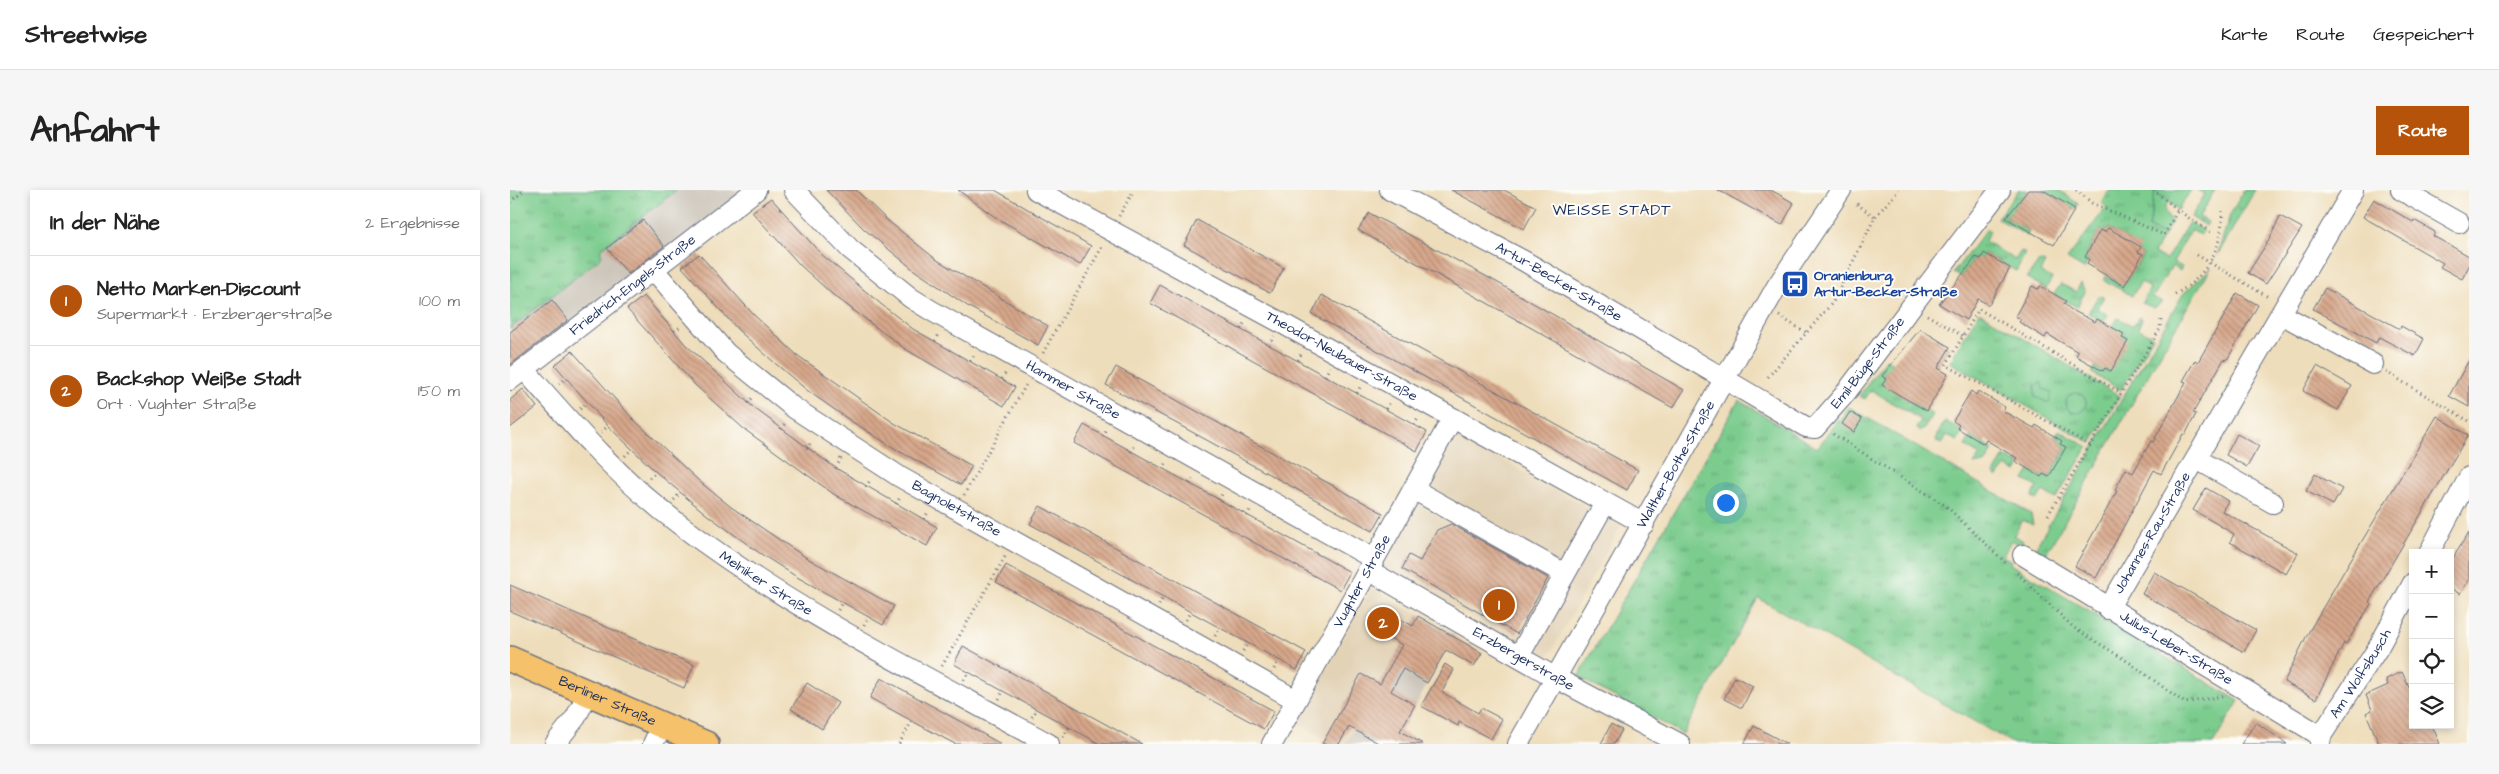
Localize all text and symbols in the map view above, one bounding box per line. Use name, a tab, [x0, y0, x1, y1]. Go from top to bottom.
text: Streetwise	[25, 18, 147, 52]
text: Karte	[2221, 22, 2268, 47]
text: Route	[2296, 22, 2345, 47]
text: Gespeichert	[2373, 22, 2474, 47]
text: Anfahrt	[30, 106, 159, 155]
button: Route	[2376, 106, 2469, 155]
district label: WEISSE STADT	[1552, 200, 1672, 221]
text: In der Nähe	[50, 208, 160, 237]
text: 2 Ergebnisse	[365, 212, 460, 234]
street label: Friedrich-Engels-Straße	[565, 230, 700, 341]
street label: Artur-Becker-Straße	[1492, 238, 1626, 327]
place label: Oranienburg, Artur-Becker-Straße	[1814, 266, 1958, 302]
bus stop icon: Oranienburg, Artur-Becker-Straße	[1780, 269, 1810, 299]
text: Netto Marken-Discount	[97, 276, 300, 303]
text: 1	[65, 290, 67, 312]
text: 100 m	[419, 290, 460, 312]
text: Supermarkt · Erzbergerstraße	[97, 303, 333, 325]
street label: Theodor-Neubauer-Straße	[1262, 306, 1421, 407]
street label: Emil-Büge-Straße	[1826, 312, 1910, 413]
street label: Hammer Straße	[1022, 356, 1124, 425]
text: Backshop Weiße Stadt	[97, 366, 301, 393]
text: 2	[61, 380, 71, 402]
text: 150 m	[418, 380, 460, 402]
text: Ort · Vughter Straße	[97, 393, 257, 415]
street label: Walther-Bothe-Straße	[1632, 397, 1720, 532]
street label: Johannes-Rau-Straße	[2109, 468, 2196, 598]
street label: Bagnoletstraße	[908, 476, 1005, 542]
your location	[1713, 490, 1739, 516]
street label: Vughter Straße	[1328, 531, 1396, 631]
street label: Melniker Straße	[715, 546, 817, 621]
map controls	[2409, 549, 2454, 729]
button: +	[2409, 549, 2454, 594]
pin: 1	[1483, 586, 1515, 624]
button: −	[2409, 594, 2454, 639]
pin: 2	[1367, 604, 1399, 642]
street label: Julius-Leber-Straße	[2116, 606, 2237, 690]
street label: Erzbergerstraße	[1469, 622, 1578, 696]
street label: Am Wolfsbusch	[2325, 626, 2396, 722]
button: locate	[2409, 639, 2454, 684]
street label: Berliner Straße	[555, 671, 660, 731]
button: layers	[2409, 684, 2454, 729]

